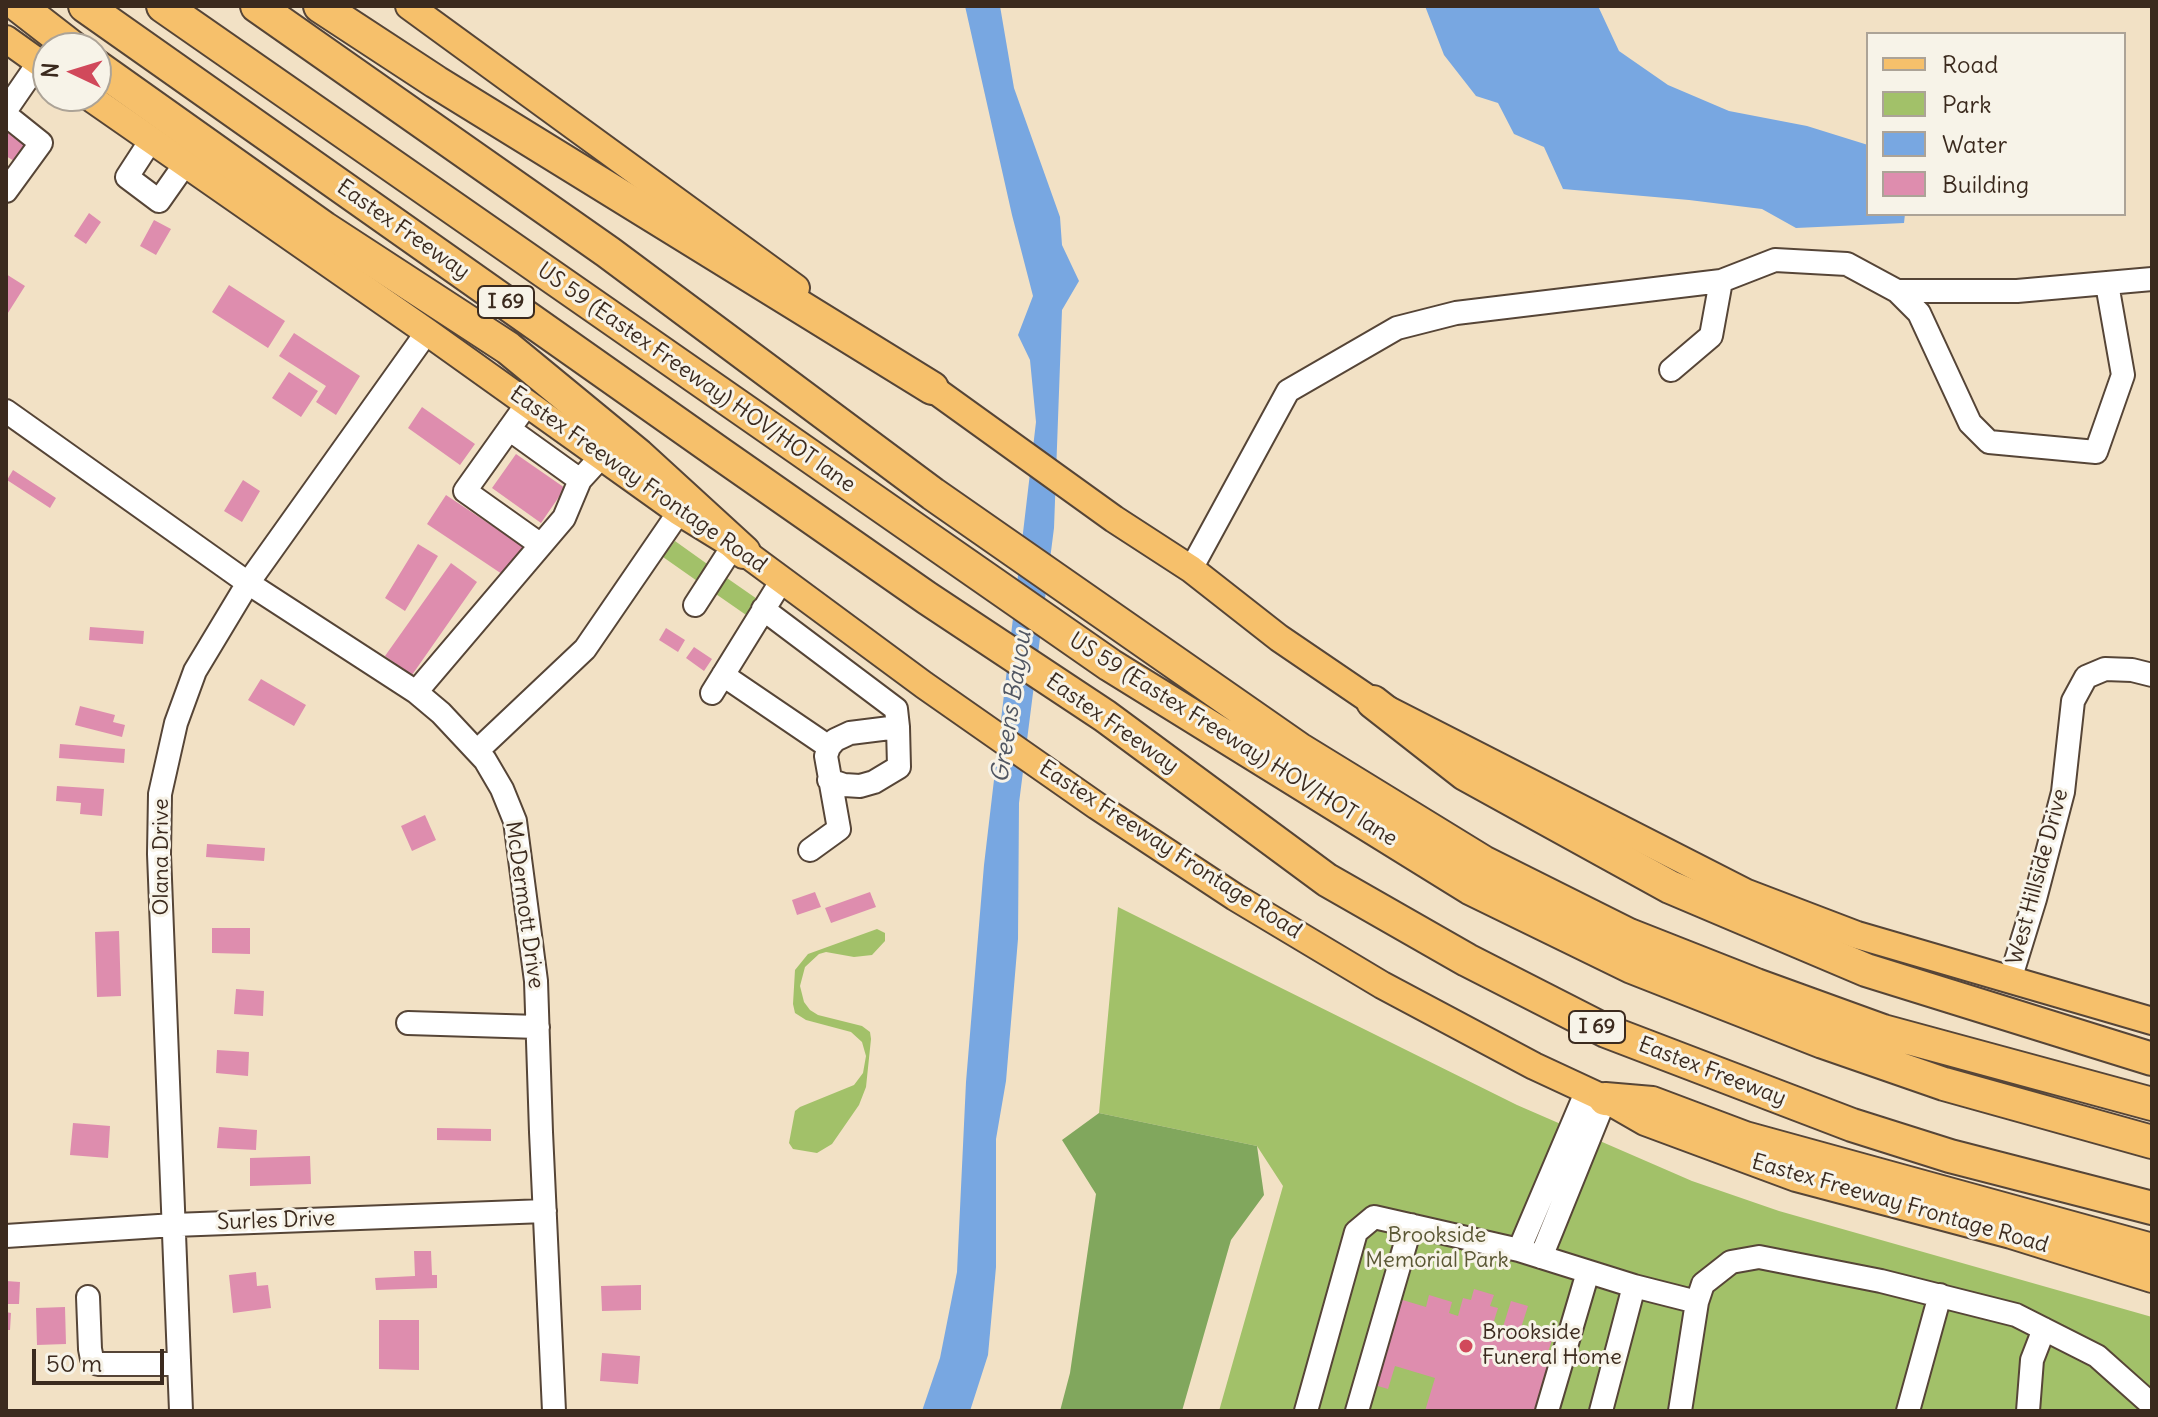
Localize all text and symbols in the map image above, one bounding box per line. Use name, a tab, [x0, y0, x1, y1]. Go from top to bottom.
north arrow	[32, 32, 112, 112]
legend	[1866, 32, 2126, 216]
text: Road	[1942, 49, 1998, 79]
text: N	[36, 62, 65, 79]
text: Park	[1942, 89, 1992, 119]
text: Water	[1942, 129, 2007, 159]
text: Building	[1942, 169, 2029, 199]
street label: Eastex Freeway	[332, 174, 474, 286]
street label: US 59 (Eastex Freeway) HOV/HOT lane	[532, 258, 860, 498]
road number: I 69	[478, 286, 534, 318]
street label: Eastex Freeway Frontage Road	[505, 381, 771, 579]
street label: US 59 (Eastex Freeway) HOV/HOT lane	[1064, 628, 1402, 852]
water label: Greens Bayou	[986, 629, 1038, 785]
street label: Eastex Freeway	[1041, 668, 1183, 780]
street label: Eastex Freeway Frontage Road	[1034, 755, 1306, 945]
street label: West Hillside Drive	[2002, 786, 2074, 968]
street label: Olana Drive	[149, 798, 175, 916]
street label: McDermott Drive	[499, 820, 549, 990]
road number: I 69	[1569, 1011, 1625, 1043]
street label: Eastex Freeway	[1634, 1032, 1790, 1112]
street label: Eastex Freeway Frontage Road	[1749, 1149, 2051, 1259]
street label: Surles Drive	[217, 1206, 335, 1236]
park label: Brookside Memorial Park	[1365, 1223, 1509, 1274]
place label: Brookside Funeral Home	[1482, 1320, 1622, 1372]
scale bar	[36, 1333, 168, 1383]
marker: Brookside Funeral Home	[1457, 1337, 1475, 1355]
text: 50 m	[46, 1348, 102, 1378]

